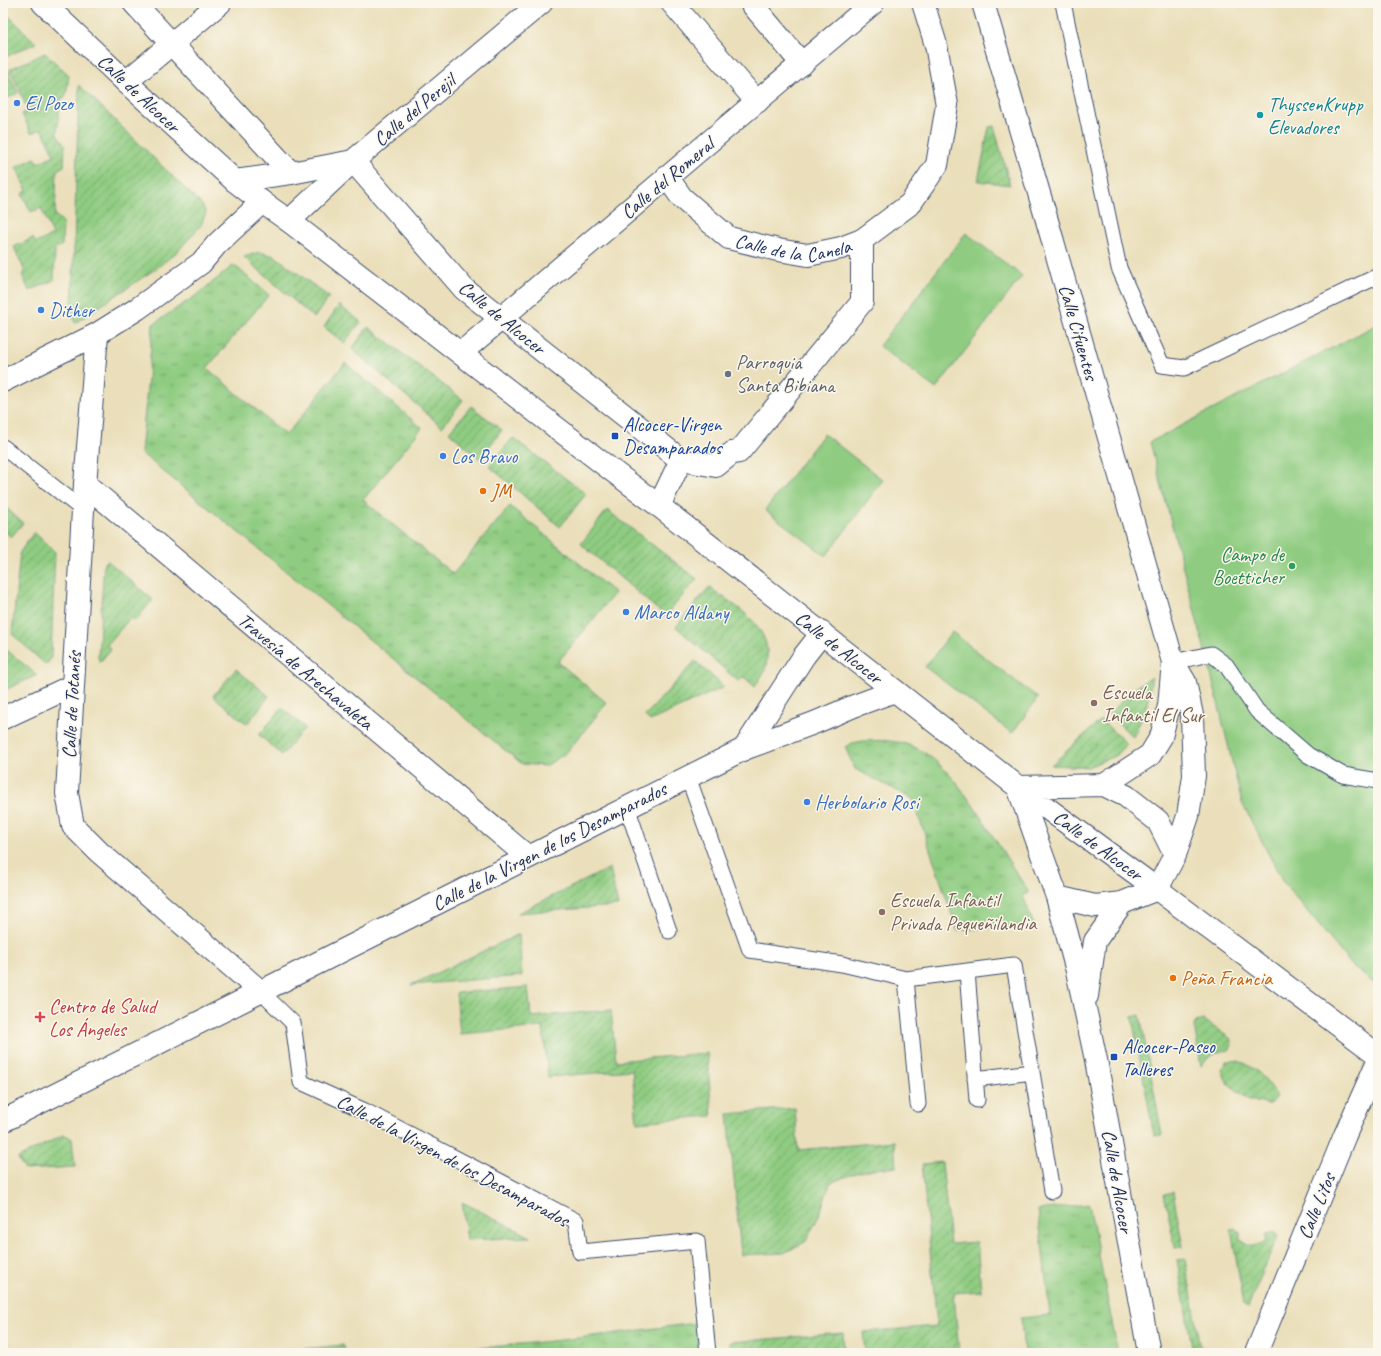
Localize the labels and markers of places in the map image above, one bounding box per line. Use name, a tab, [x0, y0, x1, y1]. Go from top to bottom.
place label: El Pozo	[25, 91, 75, 116]
place label: ThyssenKrupp Elevadores	[1268, 92, 1364, 140]
marker: El Pozo	[12, 98, 22, 108]
marker: ThyssenKrupp Elevadores	[1255, 110, 1265, 120]
place label: Dither	[49, 298, 96, 323]
marker: Dither	[36, 305, 46, 315]
place label: Parroquia Santa Bibiana	[736, 350, 836, 398]
marker: Parroquia Santa Bibiana	[723, 369, 733, 379]
place label: Alcocer-Virgen Desamparados	[623, 412, 724, 460]
marker: Alcocer-Virgen Desamparados	[610, 431, 620, 441]
place label: Los Bravo	[451, 444, 518, 469]
marker: Los Bravo	[438, 451, 448, 461]
place label: JM	[490, 479, 513, 504]
marker: JM	[478, 486, 488, 496]
place label: Campo de Boetticher	[1213, 542, 1286, 590]
marker: Campo de Boetticher	[1287, 561, 1297, 571]
place label: Marco Aldany	[634, 600, 731, 625]
marker: Marco Aldany	[621, 607, 631, 617]
place label: Escuela Infantil El Sur	[1102, 680, 1205, 728]
marker: Escuela Infantil El Sur	[1089, 698, 1099, 708]
place label: Herbolario Rosi	[815, 790, 921, 815]
marker: Herbolario Rosi	[802, 797, 812, 807]
place label: Escuela Infantil Privada Pequeñilandia	[890, 888, 1037, 936]
marker: Escuela Infantil Privada Pequeñilandia	[877, 907, 887, 917]
place label: Peña Francia	[1181, 966, 1273, 991]
marker: Peña Francia	[1168, 973, 1178, 983]
place label: Centro de Salud Los Ángeles	[49, 994, 159, 1042]
marker: Centro de Salud Los Ángeles	[34, 1011, 46, 1023]
place label: Alcocer-Paseo Talleres	[1122, 1034, 1216, 1082]
marker: Alcocer-Paseo Talleres	[1109, 1052, 1119, 1062]

